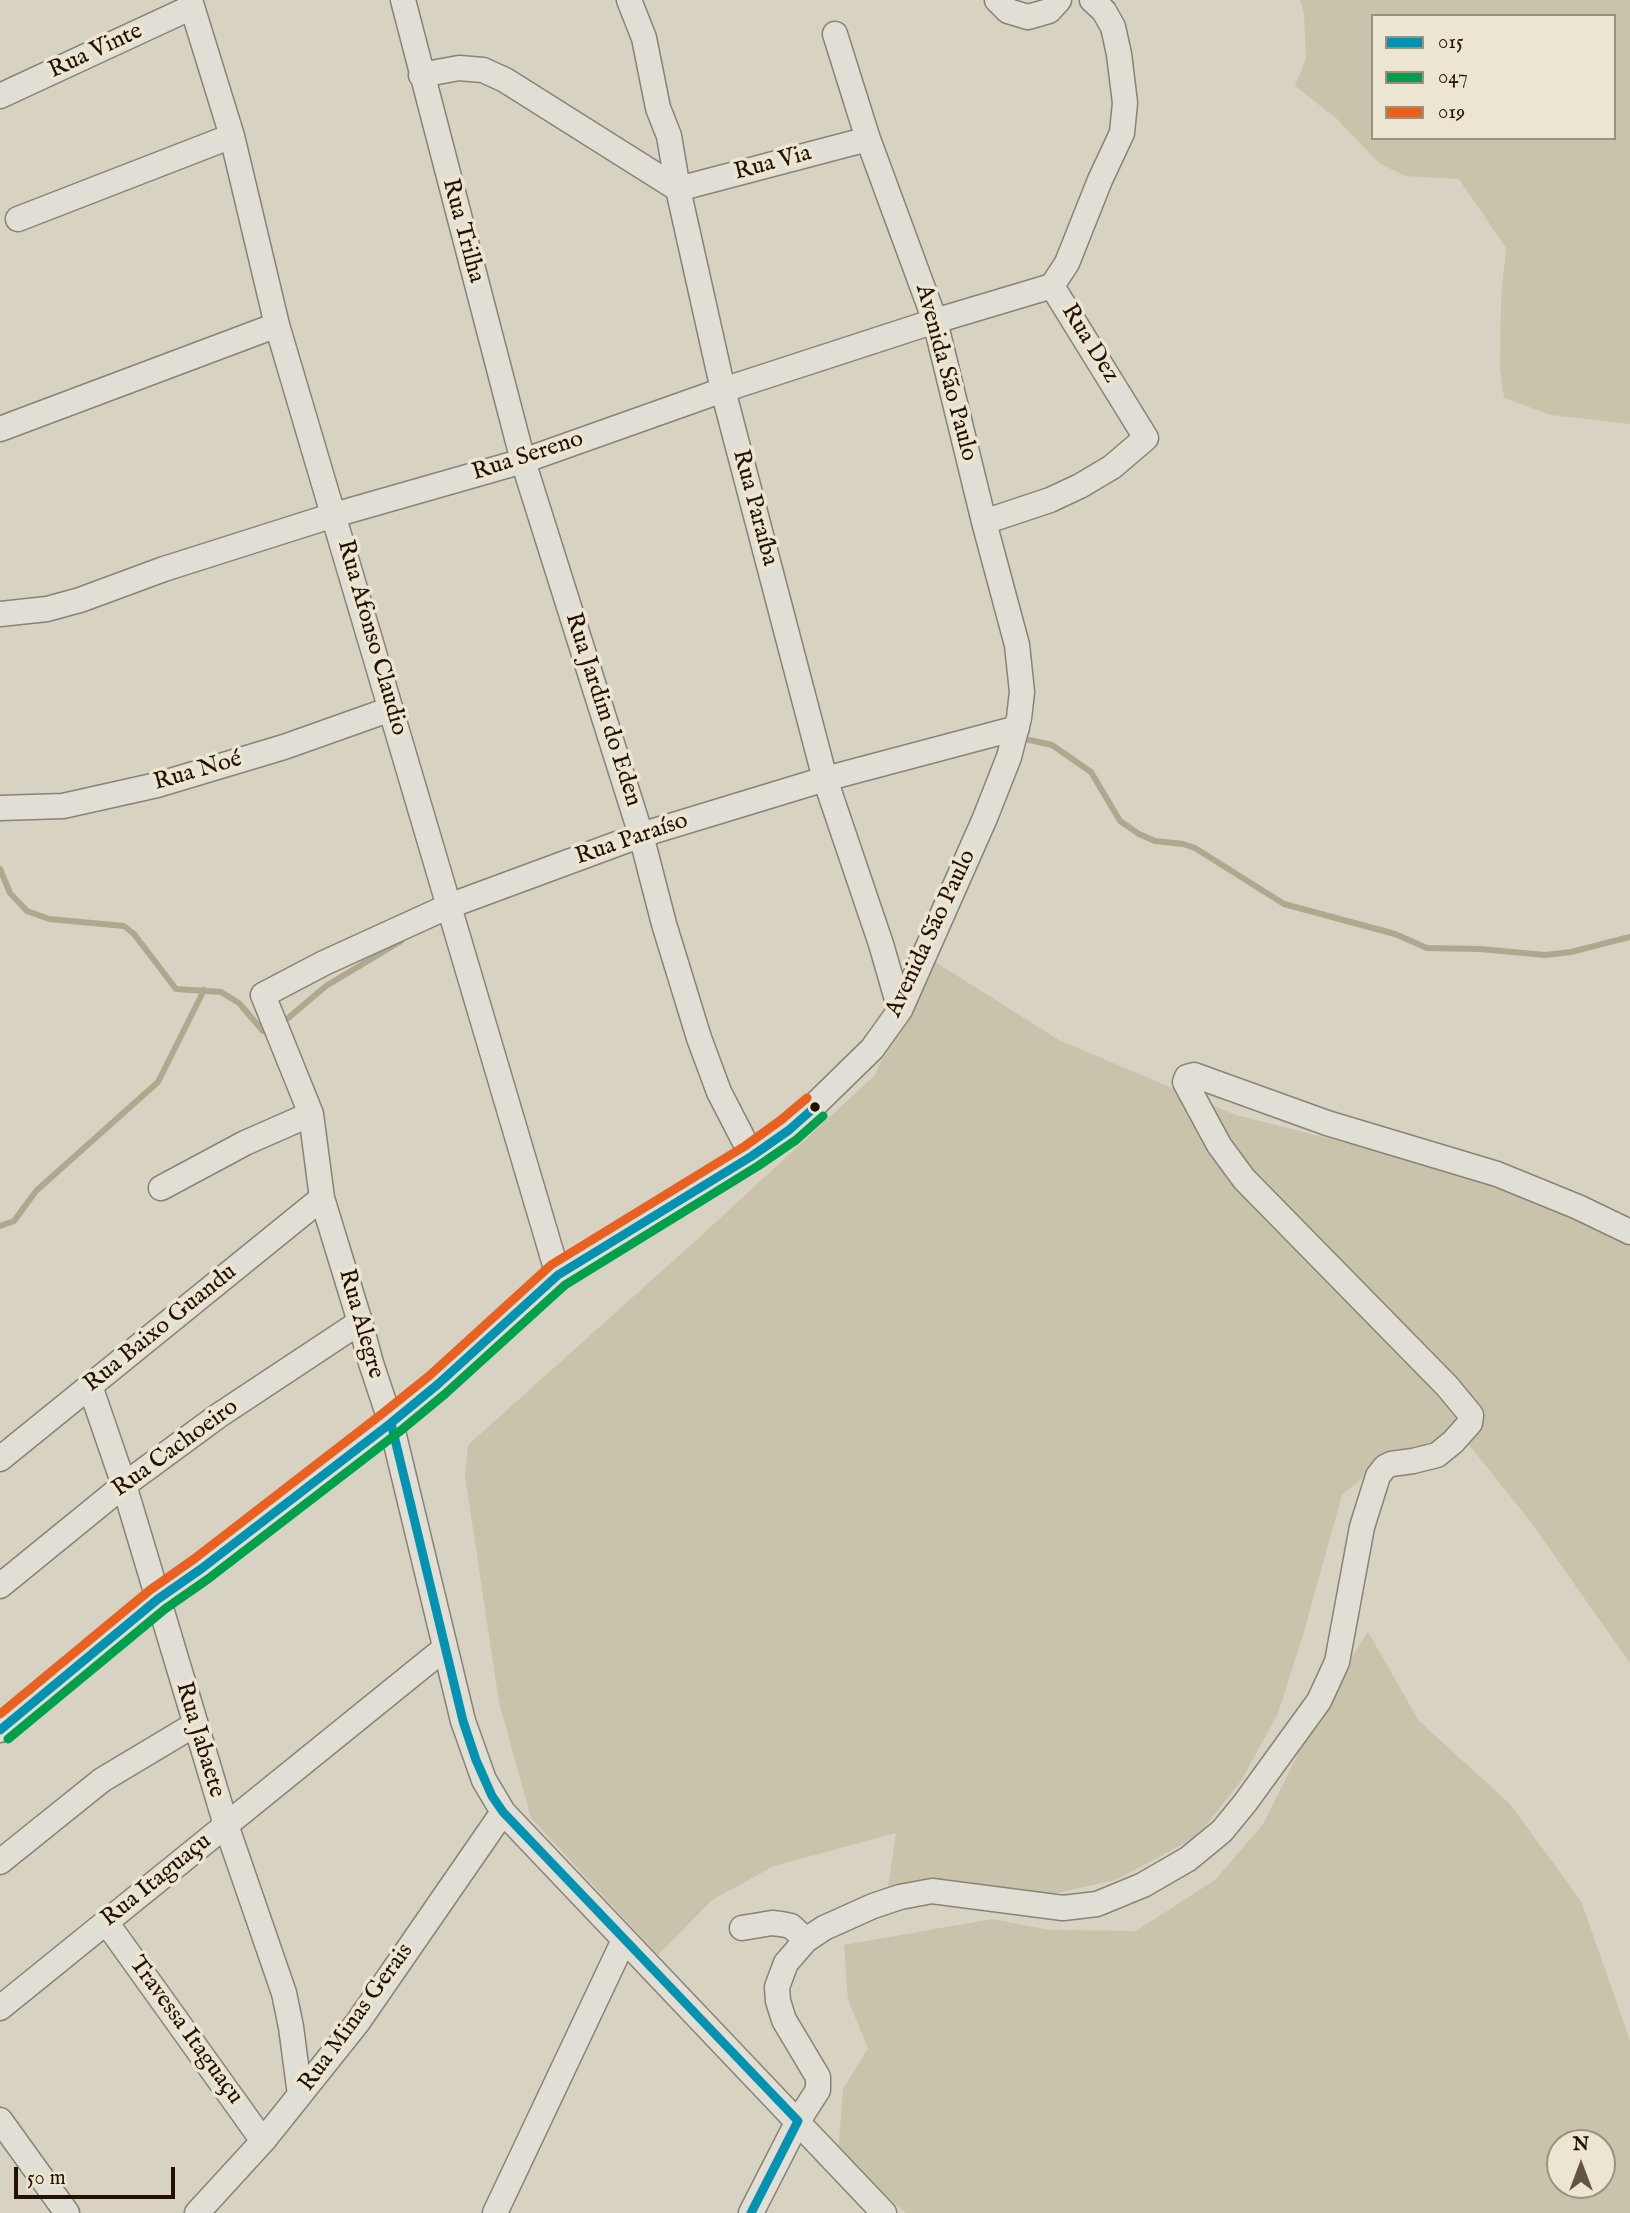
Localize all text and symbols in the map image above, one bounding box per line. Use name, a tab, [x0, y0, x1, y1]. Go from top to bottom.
legend	[1371, 14, 1616, 140]
street label: Rua Vinte	[44, 18, 148, 86]
text: 015	[1438, 29, 1464, 56]
text: 047	[1438, 64, 1468, 91]
text: 019	[1438, 99, 1465, 126]
street label: Rua Via	[731, 140, 815, 188]
street label: Rua Trilha	[434, 176, 490, 286]
street label: Avenida São Paulo	[908, 282, 982, 464]
street label: Rua Dez	[1054, 299, 1124, 389]
street label: Rua Sereno	[469, 426, 587, 488]
street label: Rua Paraíba	[725, 447, 783, 569]
street label: Rua Afonso Claudio	[329, 537, 413, 739]
street label: Rua Jardim do Eden	[557, 610, 647, 810]
street label: Rua Noé	[151, 746, 245, 798]
street label: Rua Paraíso	[572, 807, 692, 873]
street label: Avenida São Paulo	[881, 846, 983, 1022]
unlabelled marker	[808, 1100, 822, 1114]
street label: Rua Baixo Guandu	[79, 1259, 243, 1399]
street label: Rua Alegre	[331, 1266, 389, 1382]
street label: Rua Cachoeiro	[107, 1394, 245, 1504]
street label: Rua Jabaete	[168, 1679, 230, 1801]
street label: Rua Itaguaçu	[96, 1828, 218, 1934]
street label: Rua Minas Gerais	[294, 1938, 420, 2098]
street label: Travessa Itaguaçu	[122, 1951, 248, 2111]
north arrow	[1546, 2129, 1616, 2199]
text: N	[1573, 2133, 1589, 2157]
scale bar	[18, 2154, 178, 2198]
text: 50 m	[27, 2165, 66, 2192]

